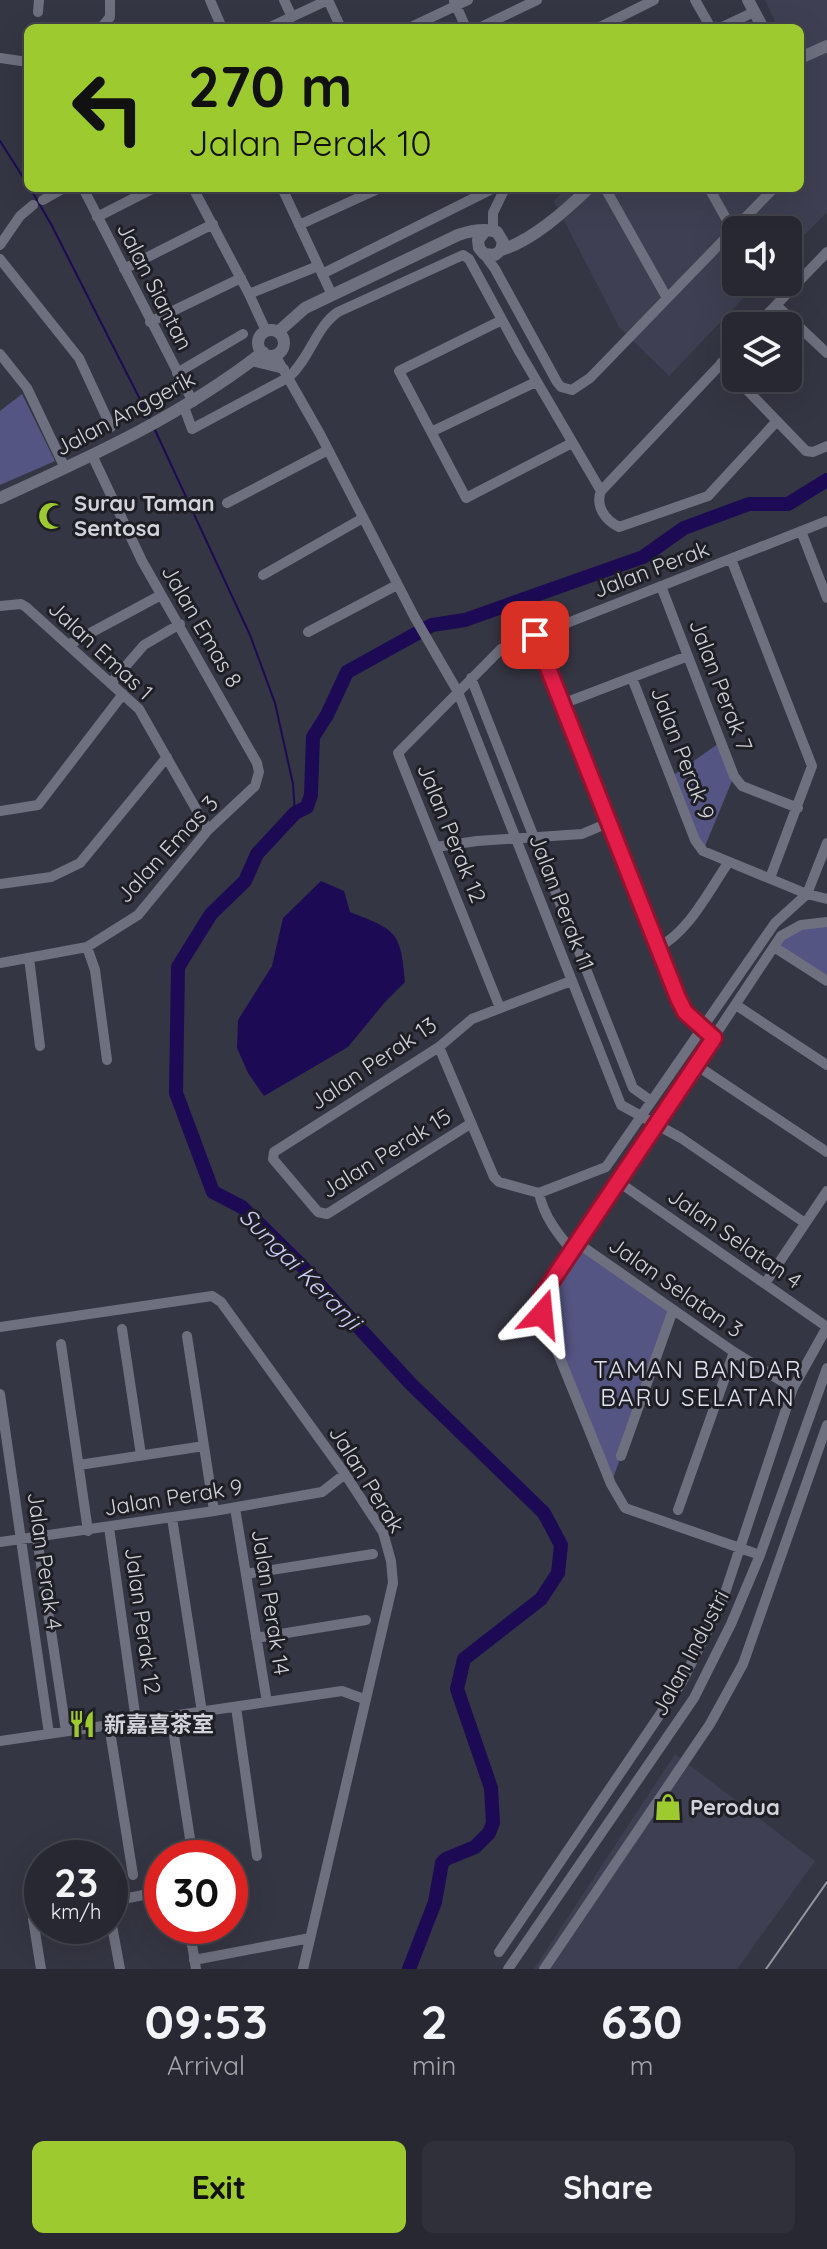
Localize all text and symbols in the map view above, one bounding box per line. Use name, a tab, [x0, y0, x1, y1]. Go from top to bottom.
text: 270 m	[188, 51, 352, 121]
icon: left	[56, 56, 160, 160]
text: Jalan Perak 10	[188, 120, 432, 165]
map controls	[722, 216, 802, 392]
button: sound	[722, 216, 802, 296]
street label: Jalan Siantan	[111, 217, 199, 355]
button: layers	[722, 312, 802, 392]
street label: Jalan Anggerik	[50, 364, 200, 462]
place label: Surau Taman Sentosa	[74, 489, 215, 542]
mosque icon: Surau Taman Sentosa	[37, 501, 67, 531]
street label: Jalan Perak	[589, 534, 713, 604]
street label: Jalan Emas 8	[156, 560, 248, 692]
street label: Jalan Emas 1	[43, 594, 159, 706]
pin	[501, 601, 569, 669]
icon: arrive	[513, 613, 557, 657]
street label: Jalan Perak 7	[683, 615, 759, 755]
street label: Jalan Perak 9	[645, 683, 721, 823]
street label: Jalan Perak 12	[411, 759, 493, 907]
street label: Jalan Emas 3	[110, 789, 224, 909]
street label: Jalan Perak 11	[523, 830, 601, 974]
street label: Jalan Perak 13	[304, 1010, 442, 1116]
street label: Jalan Perak 15	[316, 1102, 456, 1204]
street label: Jalan Selatan 4	[663, 1181, 807, 1295]
water label: Sungai Keranji	[233, 1201, 370, 1338]
street label: Jalan Selatan 3	[604, 1230, 748, 1344]
position arrow	[500, 1272, 584, 1356]
district label: TAMAN BANDAR BARU SELATAN	[593, 1354, 803, 1412]
street label: Jalan Perak	[323, 1420, 411, 1538]
street label: Jalan Perak 9	[102, 1472, 244, 1522]
street label: Jalan Perak 4	[21, 1490, 69, 1632]
street label: Jalan Perak 14	[246, 1527, 296, 1677]
street label: Jalan Perak 12	[119, 1546, 167, 1696]
street label: Jalan Industri	[645, 1585, 735, 1721]
restaurant icon: 新嘉喜茶室	[67, 1709, 97, 1739]
place label: 新嘉喜茶室	[104, 1710, 214, 1738]
shop icon: Perodua	[653, 1792, 683, 1822]
place label: Perodua	[690, 1793, 780, 1821]
speed limit sign: 30	[144, 1840, 248, 1944]
text: 23	[54, 1857, 98, 1907]
text: km/h	[51, 1899, 101, 1924]
text: 09:53	[144, 1991, 268, 2051]
text: 2	[421, 1991, 448, 2051]
text: 630	[601, 1991, 683, 2051]
text: Arrival	[167, 2049, 245, 2082]
text: min	[412, 2049, 456, 2082]
text: m	[630, 2049, 654, 2082]
button: Exit	[32, 2141, 406, 2233]
button: Share	[422, 2141, 795, 2233]

